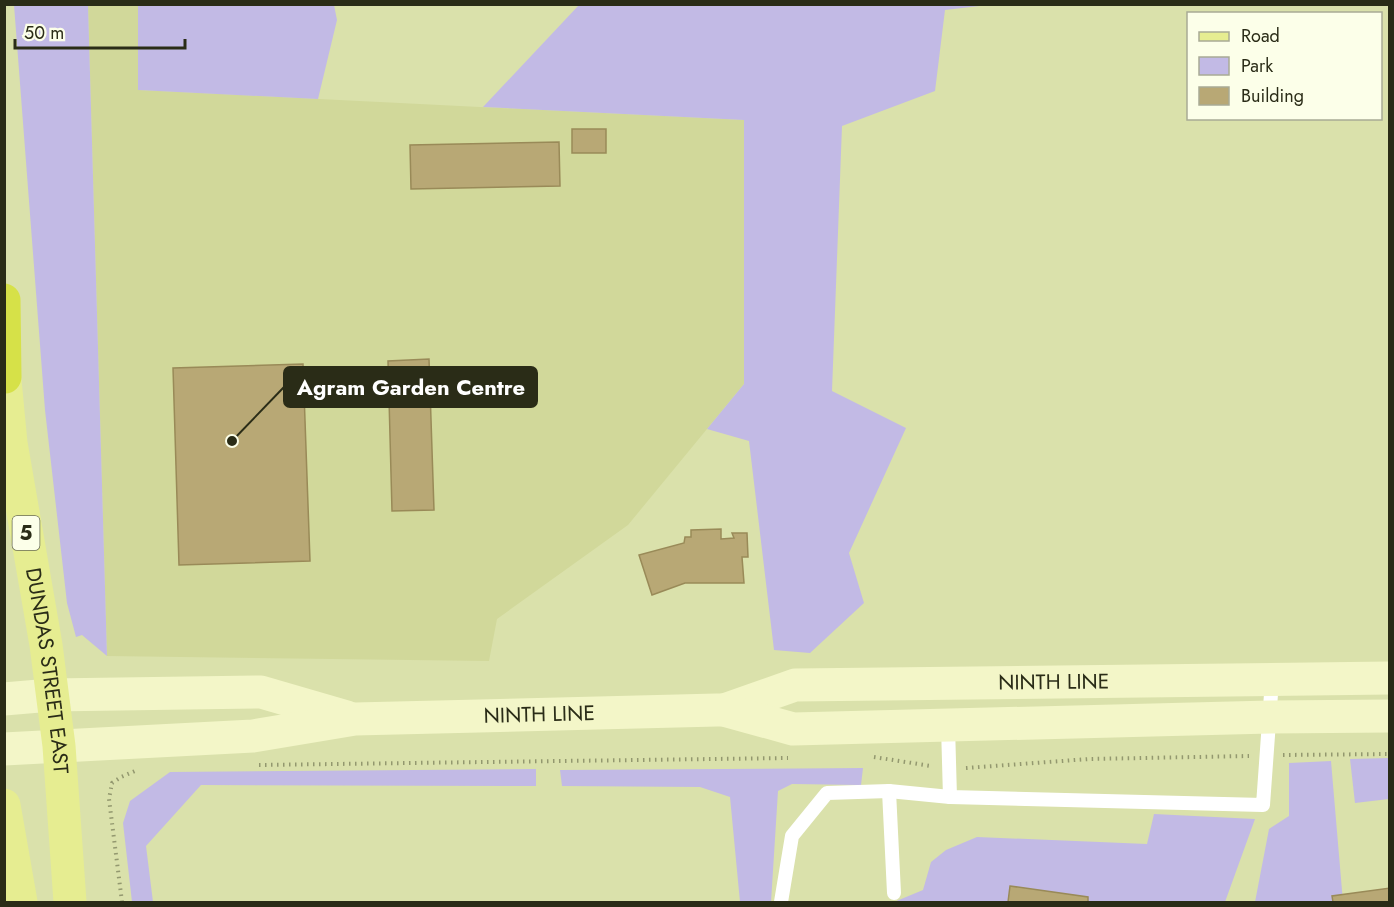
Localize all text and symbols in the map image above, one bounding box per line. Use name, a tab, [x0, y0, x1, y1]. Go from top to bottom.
scale bar	[15, 12, 184, 50]
legend	[1187, 12, 1382, 120]
text: 50 m	[24, 20, 64, 46]
text: Road	[1241, 23, 1280, 49]
text: Park	[1241, 53, 1273, 79]
text: Building	[1241, 83, 1304, 109]
callout: Agram Garden Centre	[284, 367, 537, 407]
text: Agram Garden Centre	[296, 371, 525, 403]
road number: 5	[12, 516, 40, 550]
street label: DUNDAS STREET EAST	[18, 565, 76, 775]
street label: NINTH LINE	[998, 666, 1110, 698]
street label: NINTH LINE	[483, 698, 595, 731]

